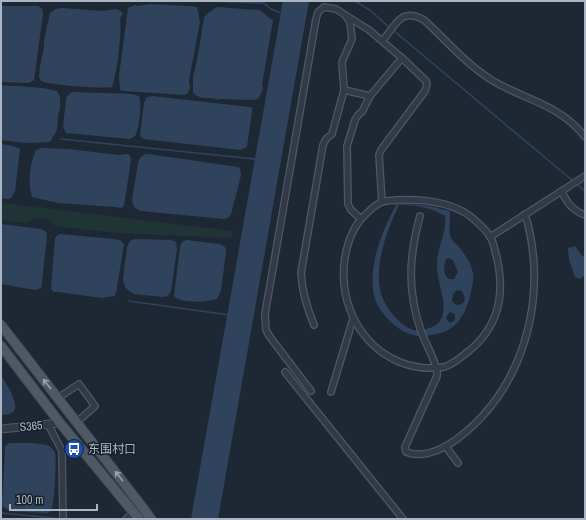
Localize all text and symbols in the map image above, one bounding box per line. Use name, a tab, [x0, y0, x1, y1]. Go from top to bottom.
one-way arrow	[42, 378, 51, 389]
street label: S365	[19, 417, 44, 435]
bus stop icon: 东围村口	[63, 438, 85, 460]
place label: 东围村口	[88, 441, 136, 457]
one-way arrow	[115, 471, 124, 482]
scale bar	[10, 486, 97, 512]
text: 100 m	[16, 492, 43, 508]

